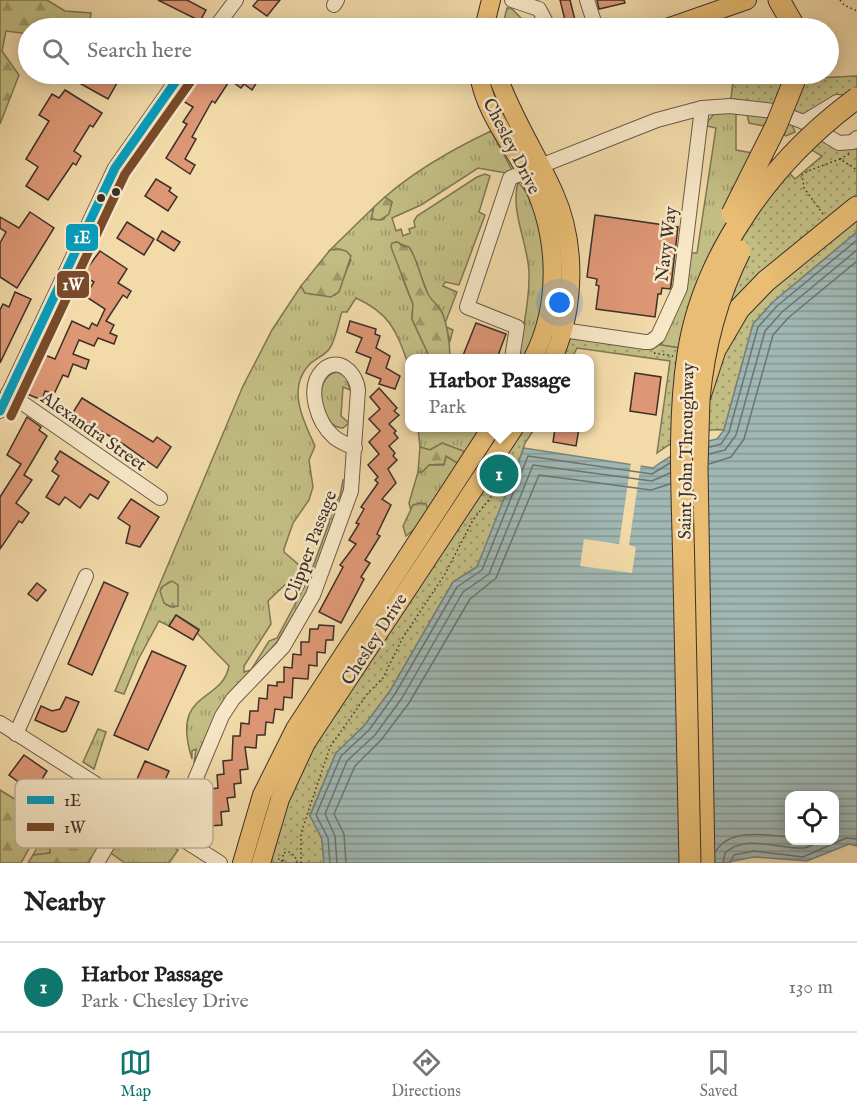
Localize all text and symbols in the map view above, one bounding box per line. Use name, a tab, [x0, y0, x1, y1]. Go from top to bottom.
search box	[18, 18, 839, 84]
icon: search	[39, 35, 72, 68]
text: Search here	[87, 37, 192, 65]
street label: Chesley Drive	[477, 95, 545, 199]
unlabelled marker	[110, 186, 122, 198]
unlabelled marker	[95, 192, 107, 204]
street label: Navy Way	[651, 205, 684, 283]
line badge: 1E	[65, 223, 99, 252]
text: 1E	[73, 229, 91, 249]
line badge: 1W	[56, 270, 90, 299]
text: 1W	[62, 276, 85, 296]
your location	[545, 288, 574, 317]
popup	[405, 354, 594, 432]
street label: Saint John Throughway	[674, 362, 701, 540]
text: Harbor Passage	[428, 367, 571, 395]
street label: Alexandra Street	[35, 387, 151, 477]
text: Park	[428, 395, 467, 420]
pin: 1	[480, 452, 518, 496]
street label: Clipper Passage	[280, 488, 343, 605]
street label: Chesley Drive	[337, 590, 413, 690]
legend	[15, 779, 213, 848]
map controls	[785, 791, 839, 845]
button: locate	[785, 791, 839, 845]
text: 1E	[64, 792, 81, 812]
text: 1W	[64, 819, 86, 839]
text: Nearby	[24, 886, 105, 919]
text: Harbor Passage	[81, 961, 223, 989]
text: 1	[40, 975, 47, 1000]
text: 130 m	[788, 975, 833, 1000]
text: Park · Chesley Drive	[81, 989, 249, 1014]
tab: Map	[119, 1046, 152, 1102]
tab: Directions	[391, 1046, 461, 1102]
tab: Saved	[700, 1046, 738, 1102]

